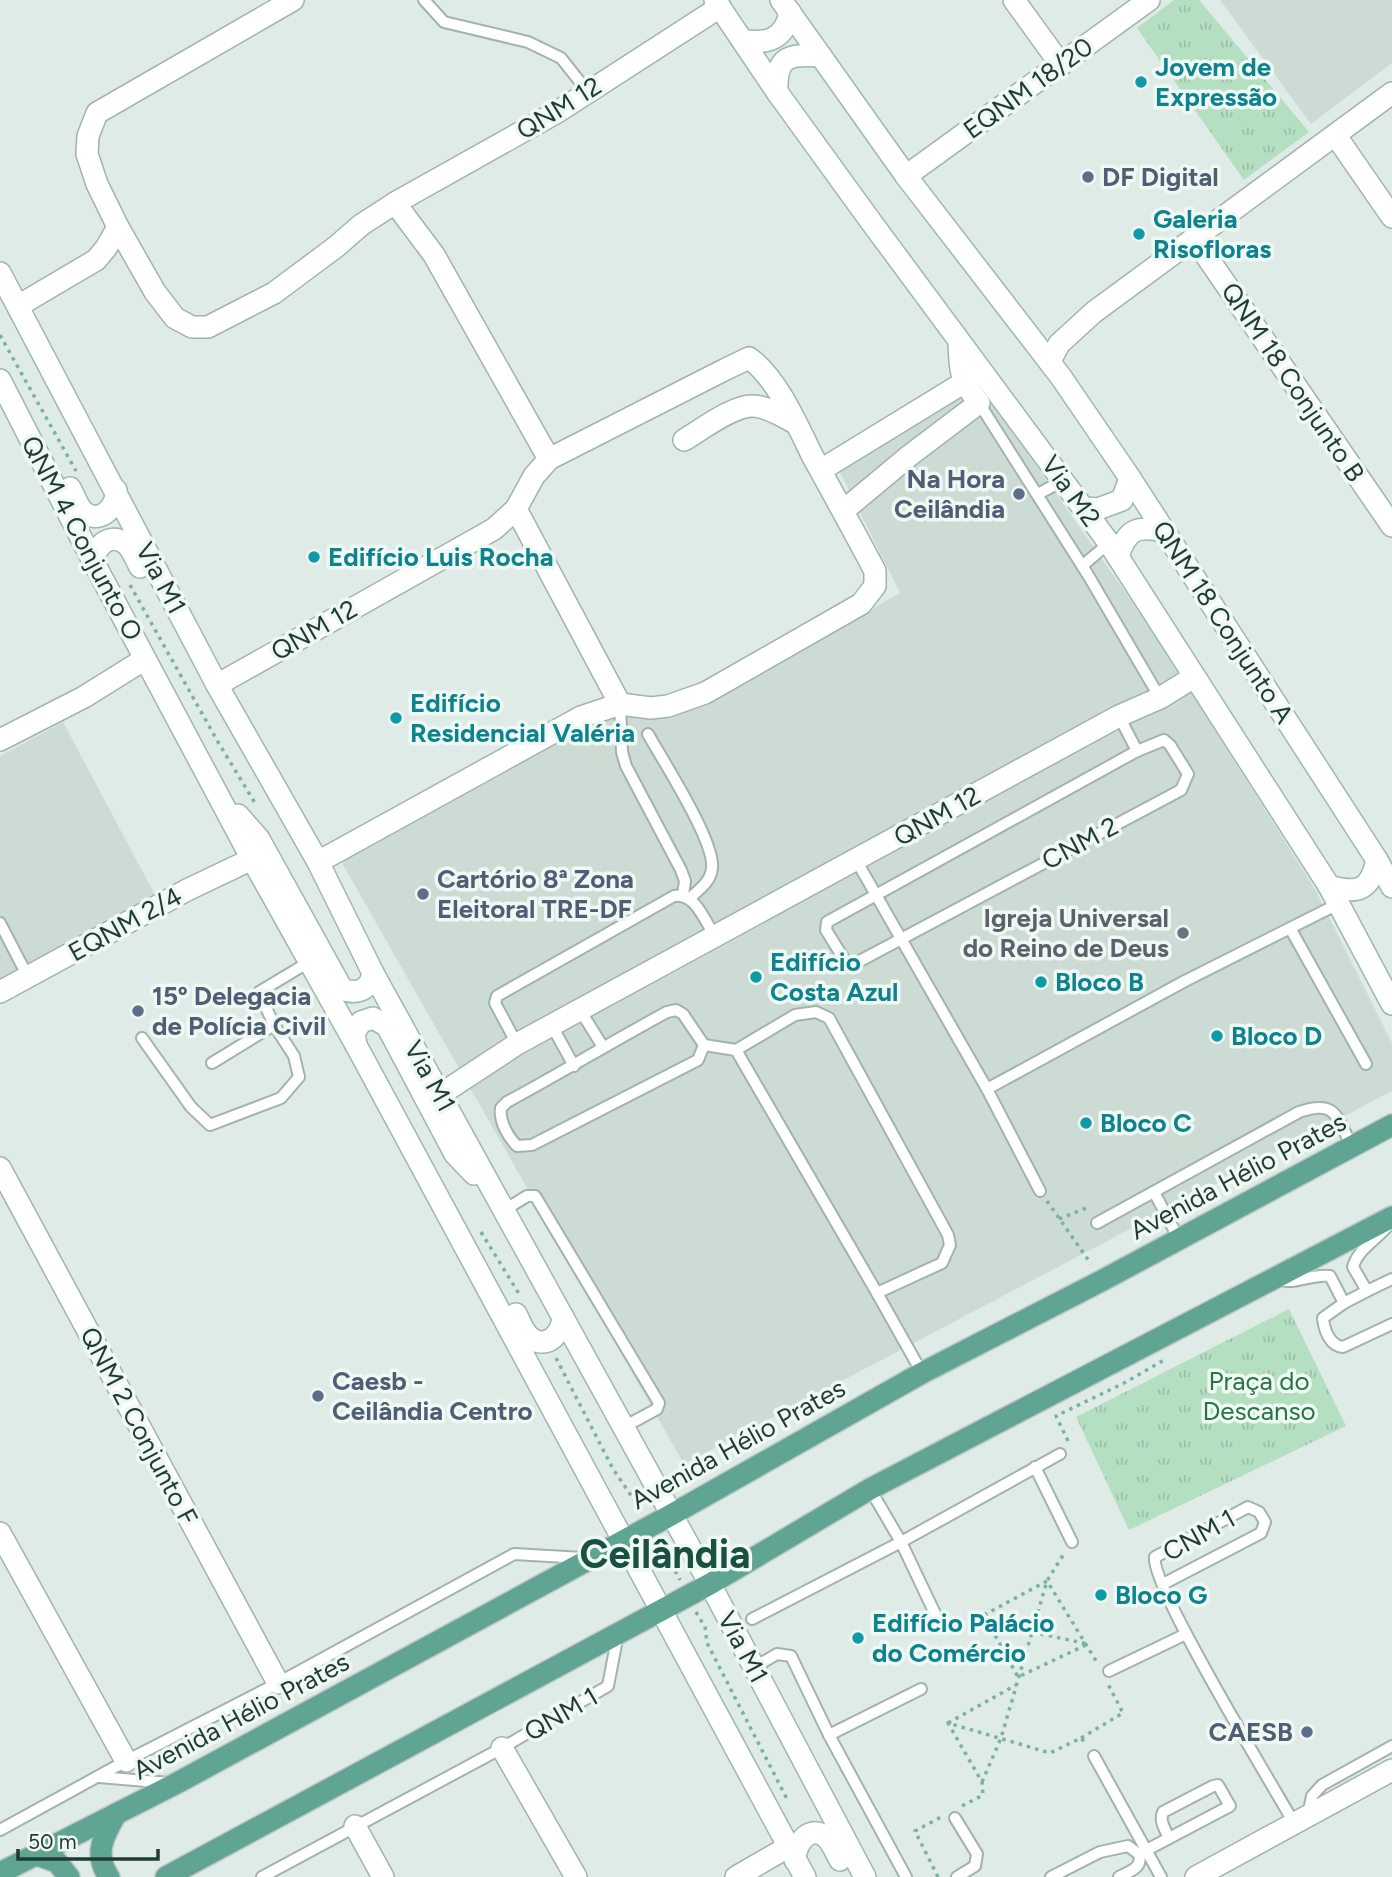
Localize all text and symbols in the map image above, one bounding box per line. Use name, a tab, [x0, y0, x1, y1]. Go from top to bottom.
street label: EQNM 18/20	[957, 30, 1099, 146]
place label: Jovem de Expressão	[1155, 51, 1277, 113]
street label: QNM 12	[511, 69, 607, 147]
marker: Jovem de Expressão	[1133, 74, 1149, 90]
place label: DF Digital	[1102, 161, 1219, 193]
marker: DF Digital	[1080, 169, 1096, 185]
place label: Galeria Risofloras	[1153, 203, 1271, 265]
marker: Galeria Risofloras	[1131, 226, 1147, 242]
street label: QNM 18 Conjunto B	[1214, 276, 1372, 488]
street label: QNM 4 Conjunto O	[15, 430, 149, 646]
street label: Via M2	[1034, 449, 1108, 533]
place label: Na Hora Ceilândia	[894, 463, 1005, 525]
marker: Na Hora Ceilândia	[1011, 486, 1027, 502]
street label: QNM 18 Conjunto A	[1146, 515, 1301, 730]
street label: Via M1	[129, 537, 193, 619]
place label: Edifício Luis Rocha	[328, 541, 554, 573]
marker: Edifício Luis Rocha	[306, 549, 322, 565]
street label: QNM 12	[265, 593, 363, 667]
place label: Edifício Residencial Valéria	[410, 687, 635, 749]
marker: Edifício Residencial Valéria	[388, 710, 404, 726]
street label: QNM 12	[888, 779, 986, 853]
street label: CNM 2	[1036, 810, 1124, 876]
place label: Cartório 8ª Zona Eleitoral TRE-DF	[437, 863, 634, 925]
street label: EQNM 2/4	[63, 880, 187, 968]
marker: Cartório 8ª Zona Eleitoral TRE-DF	[415, 886, 431, 902]
place label: Igreja Universal do Reino de Deus	[963, 902, 1169, 964]
marker: Igreja Universal do Reino de Deus	[1175, 925, 1191, 941]
place label: Edifício Costa Azul	[770, 946, 898, 1008]
place label: Bloco B	[1055, 966, 1144, 998]
marker: Edifício Costa Azul	[748, 969, 764, 985]
marker: Bloco B	[1033, 974, 1049, 990]
place label: 15º Delegacia de Polícia Civil	[152, 980, 326, 1042]
marker: 15º Delegacia de Polícia Civil	[130, 1003, 146, 1019]
place label: Bloco D	[1231, 1020, 1322, 1052]
marker: Bloco D	[1209, 1028, 1225, 1044]
street label: Via M1	[397, 1035, 463, 1117]
street label: Avenida Hélio Prates	[1124, 1105, 1352, 1247]
place label: Bloco C	[1100, 1107, 1192, 1139]
marker: Bloco C	[1078, 1115, 1094, 1131]
street label: QNM 2 Conjunto F	[73, 1322, 205, 1530]
place label: Caesb - Ceilândia Centro	[332, 1365, 533, 1427]
park label: Praça do Descanso	[1202, 1365, 1316, 1427]
street label: Avenida Hélio Prates	[625, 1372, 851, 1516]
marker: Caesb - Ceilândia Centro	[310, 1388, 326, 1404]
street label: CNM 1	[1157, 1502, 1241, 1568]
district label: Ceilândia	[580, 1530, 750, 1578]
place label: Bloco G	[1115, 1579, 1207, 1611]
marker: Bloco G	[1093, 1587, 1109, 1603]
street label: Via M1	[711, 1606, 775, 1688]
place label: Edifício Palácio do Comércio	[872, 1607, 1054, 1669]
marker: Edifício Palácio do Comércio	[850, 1630, 866, 1646]
street label: Avenida Hélio Prates	[127, 1645, 355, 1787]
street label: QNM 1	[519, 1680, 603, 1748]
place label: CAESB	[1209, 1716, 1293, 1748]
marker: CAESB	[1299, 1724, 1315, 1740]
scale bar	[18, 1818, 158, 1862]
text: 50 m	[28, 1829, 77, 1854]

